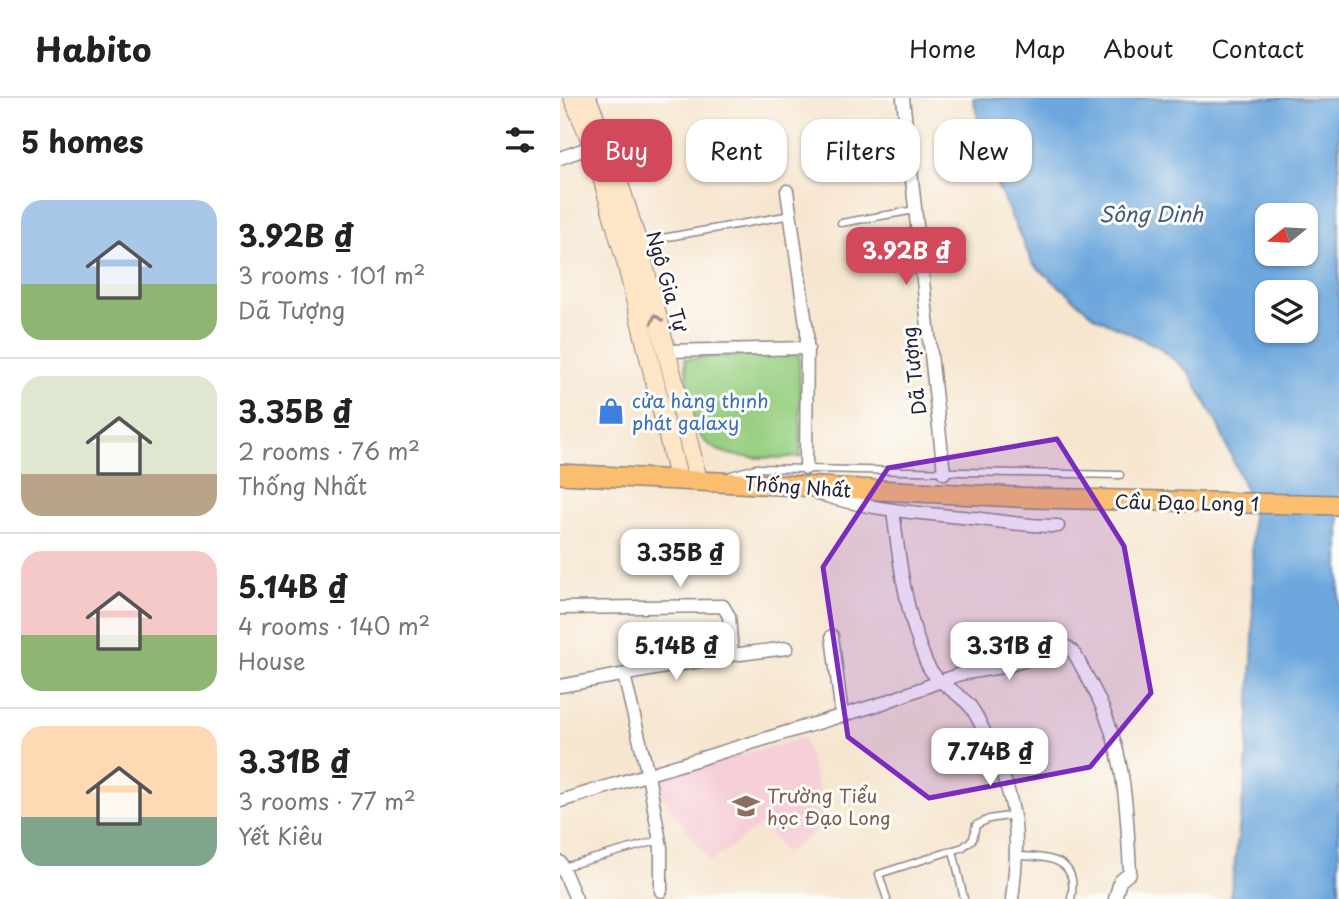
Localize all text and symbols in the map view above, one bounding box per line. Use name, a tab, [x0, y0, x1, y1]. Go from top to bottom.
text: Habito	[35, 23, 151, 73]
text: Home	[909, 30, 976, 66]
text: Map	[1014, 30, 1065, 66]
text: About	[1103, 30, 1173, 66]
text: Contact	[1211, 30, 1304, 66]
text: 5 homes	[21, 118, 144, 163]
chip: Buy	[581, 119, 672, 182]
chip: Rent	[686, 119, 787, 182]
chip: Filters	[801, 119, 920, 182]
chip: New	[934, 119, 1032, 182]
icon: filters	[501, 121, 539, 159]
water label: Sông Dinh	[1099, 197, 1204, 229]
north arrow	[1255, 203, 1318, 266]
map controls	[1255, 203, 1318, 343]
text: 3.92B ₫	[238, 212, 353, 257]
icon: home	[77, 228, 161, 312]
street label: Ngô Gia Tự	[640, 228, 696, 336]
pin: 3.92B ₫	[841, 228, 971, 287]
text: 3.92B ₫	[862, 232, 950, 267]
text: 3 rooms · 101 m²	[238, 257, 426, 292]
button: layers	[1255, 280, 1318, 343]
text: Dã Tượng	[238, 292, 345, 327]
one-way arrow	[650, 313, 665, 325]
street label: Dã Tượng	[894, 325, 932, 417]
place label: cửa hàng thịnh phát galaxy	[632, 386, 769, 436]
text: 3.35B ₫	[238, 388, 351, 433]
shop icon: cửa hàng thịnh phát galaxy	[596, 396, 626, 426]
icon: home	[77, 404, 161, 488]
text: 2 rooms · 76 m²	[238, 433, 420, 468]
text: Thống Nhất	[238, 468, 367, 503]
street label: Thống Nhất	[744, 468, 852, 504]
street label: Cầu Đạo Long 1	[1114, 487, 1260, 517]
pin: 3.35B ₫	[615, 530, 745, 589]
text: 3.35B ₫	[637, 534, 723, 569]
text: 5.14B ₫	[238, 563, 347, 608]
icon: home	[77, 579, 161, 663]
text: 4 rooms · 140 m²	[238, 608, 430, 643]
pin: 5.14B ₫	[611, 622, 741, 682]
pin: 3.31B ₫	[944, 622, 1074, 682]
text: 5.14B ₫	[634, 627, 718, 662]
text: 3.31B ₫	[966, 627, 1052, 662]
text: House	[238, 643, 305, 678]
pin: 7.74B ₫	[925, 728, 1055, 788]
text: 7.74B ₫	[947, 733, 1033, 768]
text: 3.31B ₫	[238, 738, 349, 783]
icon: home	[77, 754, 161, 838]
place label: Trường Tiểu học Đạo Long	[767, 781, 891, 831]
text: 3 rooms · 77 m²	[238, 783, 416, 818]
school or university icon: Trường Tiểu học Đạo Long	[731, 791, 761, 821]
text: Yết Kiêu	[238, 818, 323, 853]

